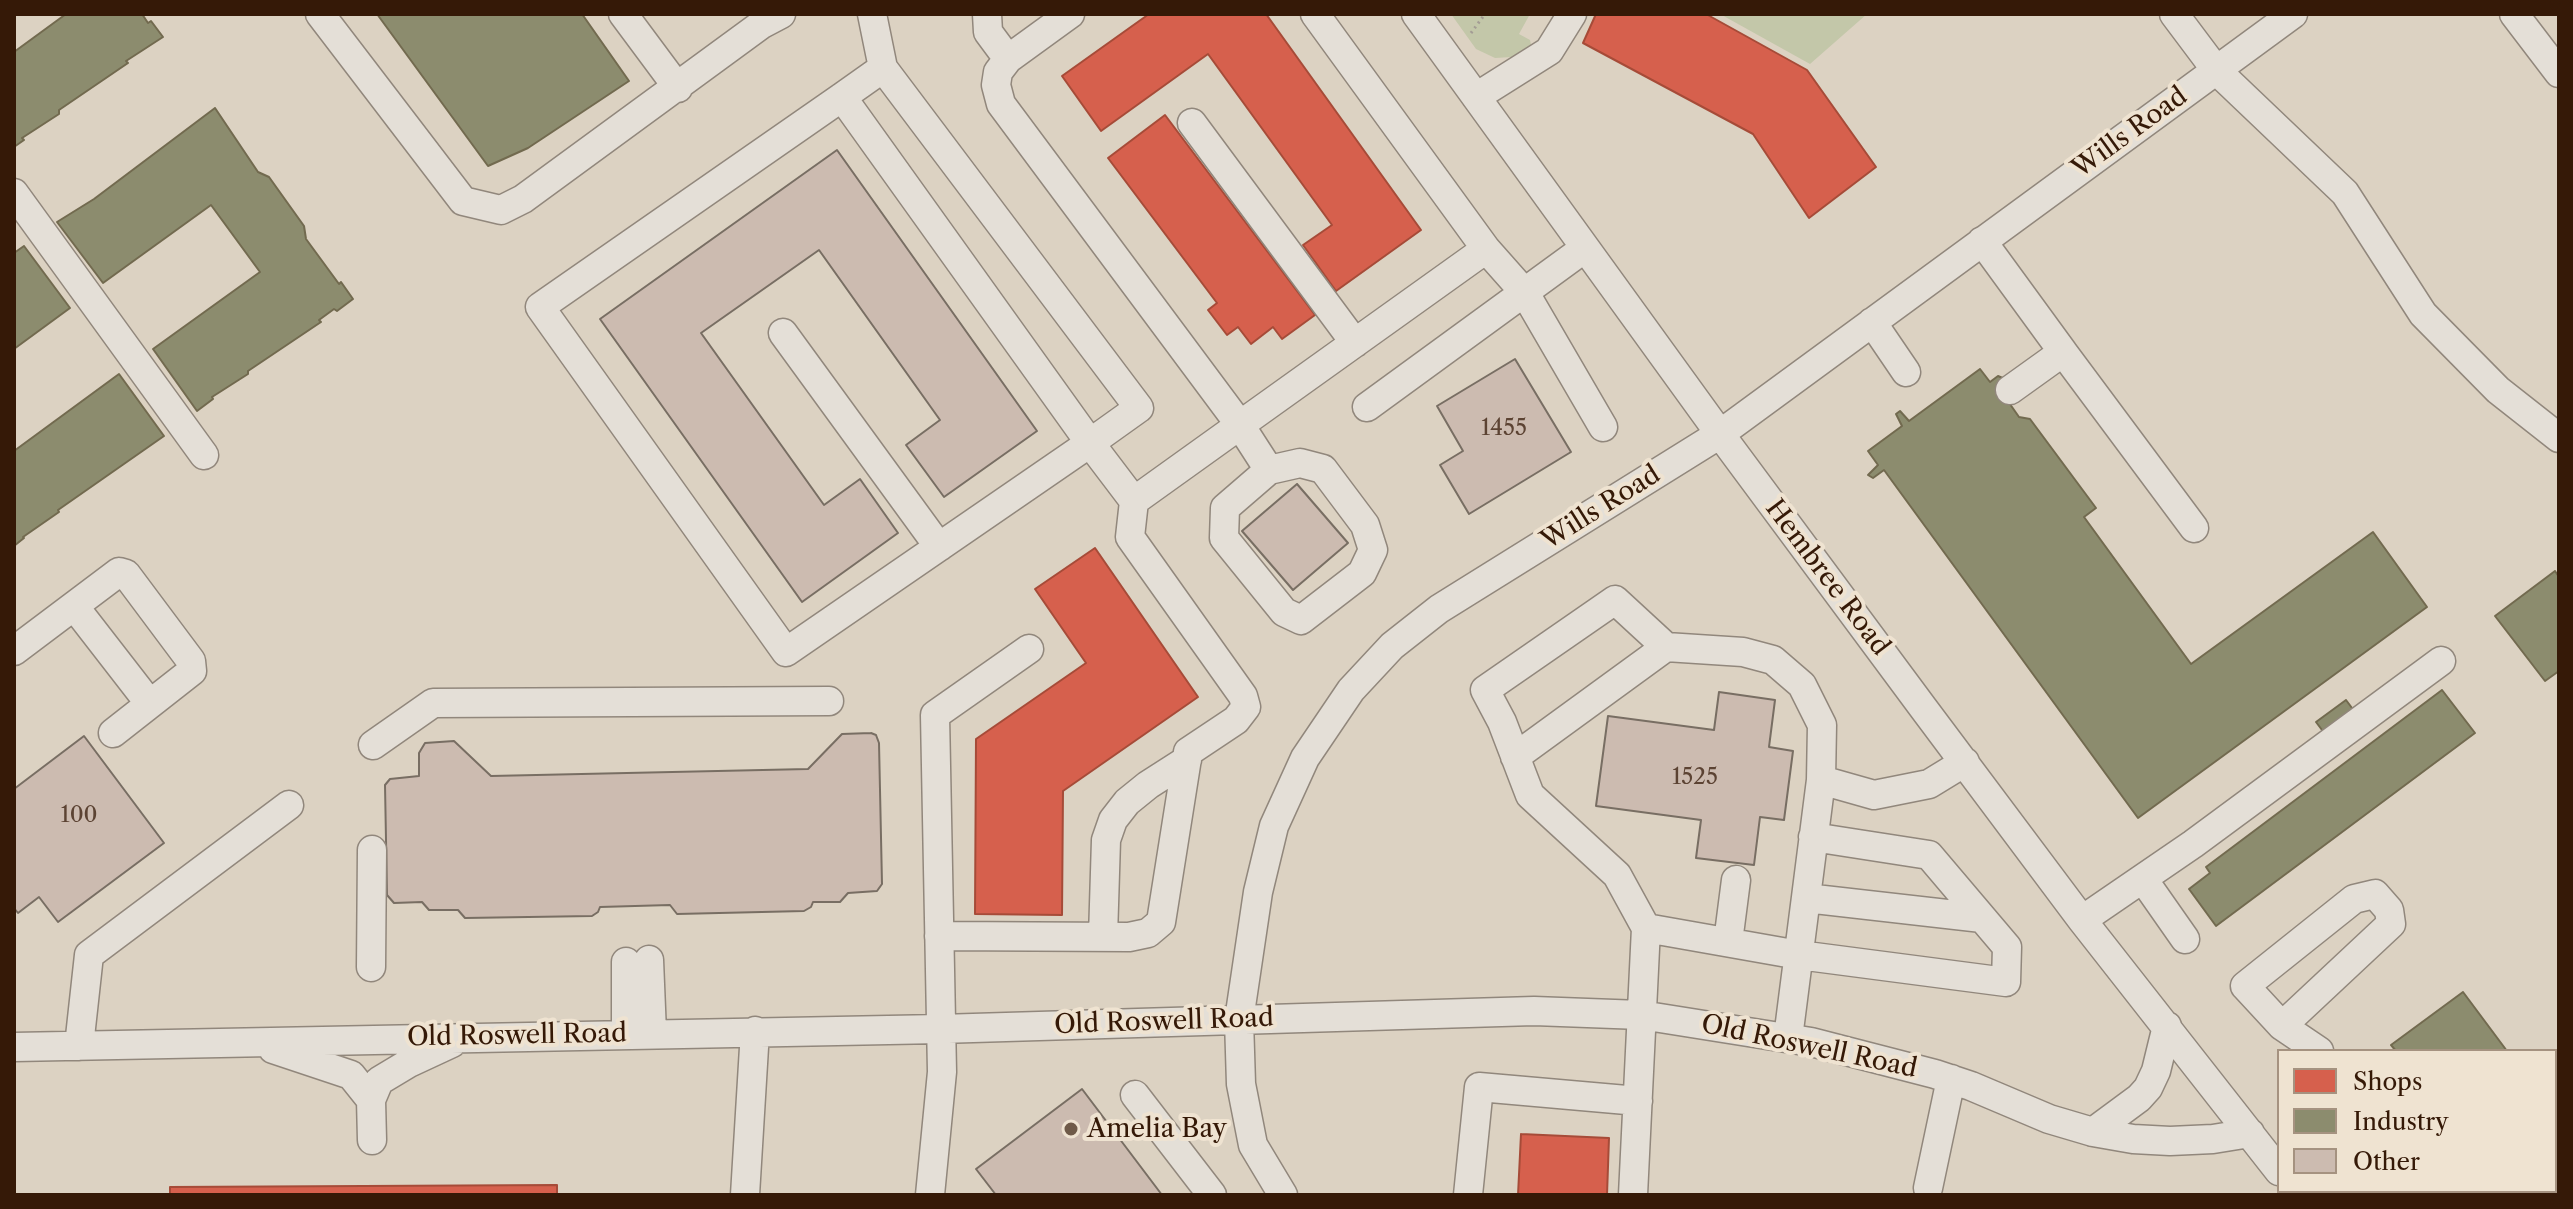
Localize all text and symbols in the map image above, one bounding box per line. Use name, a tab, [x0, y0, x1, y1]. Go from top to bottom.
street label: Wills Road	[2066, 81, 2194, 185]
house number: 1455	[1481, 416, 1527, 442]
street label: Wills Road	[1536, 459, 1666, 557]
street label: Hembree Road	[1758, 494, 1896, 662]
house number: 1525	[1672, 765, 1718, 791]
house number: 100	[60, 803, 98, 829]
street label: Old Roswell Road	[1054, 1003, 1274, 1041]
street label: Old Roswell Road	[1698, 1009, 1920, 1085]
street label: Old Roswell Road	[407, 1018, 627, 1054]
legend	[2277, 1049, 2557, 1193]
text: Shops	[2353, 1067, 2422, 1096]
text: Industry	[2353, 1107, 2449, 1136]
place label: Amelia Bay	[1087, 1113, 1227, 1145]
marker: Amelia Bay	[1062, 1120, 1080, 1138]
text: Other	[2353, 1147, 2420, 1176]

